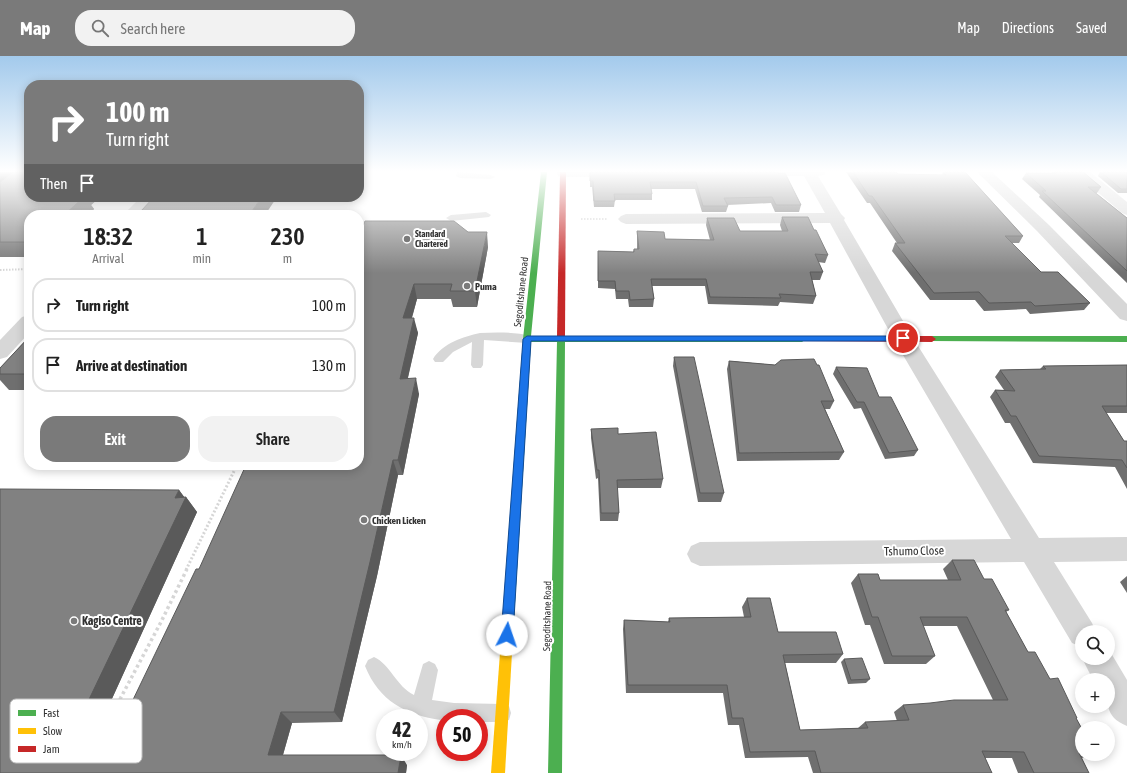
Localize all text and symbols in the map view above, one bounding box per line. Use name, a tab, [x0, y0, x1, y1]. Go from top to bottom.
search box	[75, 10, 355, 46]
text: Map	[20, 17, 51, 39]
icon: search	[89, 17, 111, 39]
text: Search here	[121, 20, 185, 37]
text: Map	[957, 20, 980, 36]
text: Directions	[1002, 20, 1054, 36]
text: Saved	[1076, 20, 1107, 36]
icon: right	[40, 96, 92, 148]
text: 100 m	[106, 96, 169, 128]
text: Turn right	[106, 129, 169, 150]
icon: arrive	[76, 172, 98, 194]
text: Then	[40, 175, 68, 192]
text: 18:32	[84, 223, 133, 250]
text: 1	[196, 223, 207, 250]
text: 230	[271, 223, 304, 250]
place label: Standard Chartered	[415, 229, 448, 249]
marker: Standard Chartered	[402, 234, 412, 244]
text: Arrival	[92, 251, 124, 266]
text: min	[192, 251, 211, 266]
text: m	[283, 251, 292, 266]
street label: Segoditshane Road	[512, 256, 530, 328]
marker: Puma	[462, 281, 472, 291]
place label: Puma	[475, 281, 497, 292]
icon: right	[42, 294, 64, 316]
text: Turn right	[76, 297, 129, 314]
text: 100 m	[312, 297, 346, 314]
pin	[886, 321, 920, 355]
icon: arrive	[892, 327, 914, 349]
icon: arrive	[42, 354, 64, 376]
text: Arrive at destination	[76, 357, 187, 374]
text: 130 m	[312, 357, 346, 374]
button: Exit	[40, 416, 190, 462]
button: Share	[198, 416, 348, 462]
marker: Chicken Licken	[359, 515, 369, 525]
place label: Chicken Licken	[372, 515, 426, 526]
street label: Tshumo Close	[884, 543, 944, 559]
street label: Segoditshane Road	[541, 580, 553, 651]
place label: Kagiso Centre	[82, 614, 142, 628]
position arrow	[486, 614, 528, 656]
marker: Kagiso Centre	[69, 616, 79, 626]
map controls	[1075, 625, 1115, 761]
button: search	[1075, 625, 1115, 665]
button: +	[1075, 673, 1115, 713]
legend	[10, 699, 142, 763]
text: Fast	[43, 707, 59, 719]
speed limit sign: 50	[436, 709, 488, 761]
text: 42	[393, 718, 411, 741]
button: −	[1075, 721, 1115, 761]
text: Slow	[43, 725, 62, 737]
text: km/h	[392, 739, 412, 750]
text: Jam	[43, 743, 60, 755]

